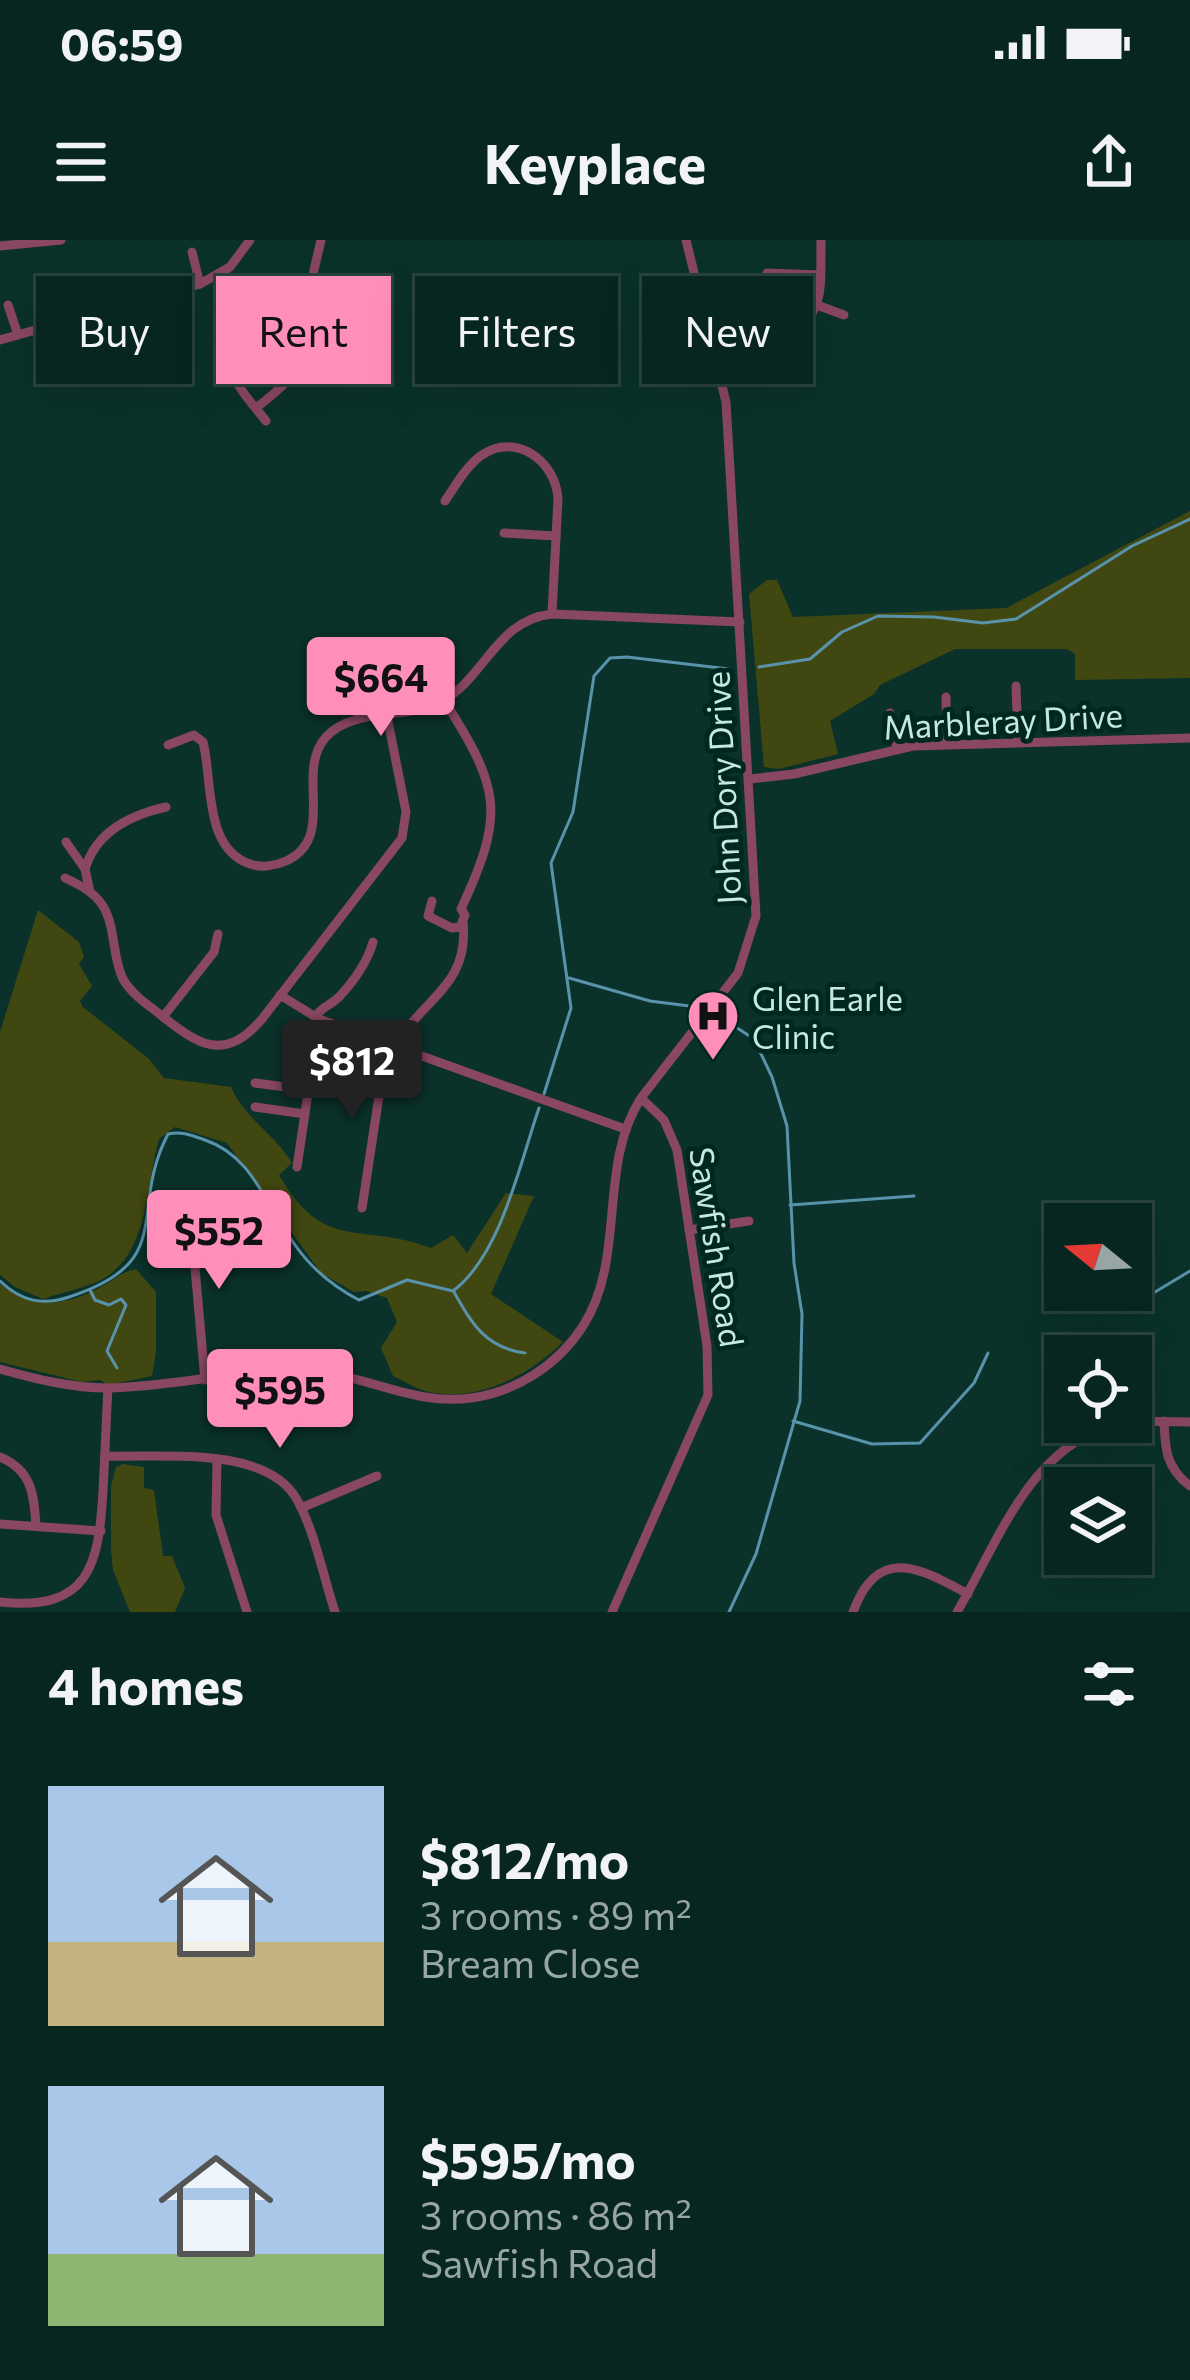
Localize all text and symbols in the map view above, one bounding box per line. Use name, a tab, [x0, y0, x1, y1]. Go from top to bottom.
text: 06:59	[60, 15, 184, 70]
icon: menu	[48, 129, 114, 195]
text: Keyplace	[484, 129, 706, 195]
icon: share	[1076, 129, 1142, 195]
chip: Buy	[36, 276, 192, 384]
chip: Rent	[216, 276, 391, 384]
chip: Filters	[415, 276, 618, 384]
chip: New	[642, 276, 813, 384]
pin: $664	[310, 637, 452, 739]
text: $664	[334, 652, 428, 700]
street label: John Dory Drive	[695, 670, 749, 906]
street label: Marbleray Drive	[882, 693, 1124, 747]
place label: Glen Earle Clinic	[752, 977, 903, 1056]
hospital icon: Glen Earle Clinic	[685, 988, 741, 1062]
pin: $812	[281, 1020, 423, 1122]
text: $812	[309, 1035, 395, 1083]
street label: Sawfish Road	[682, 1144, 754, 1350]
pin: $552	[148, 1190, 290, 1292]
north arrow	[1044, 1203, 1152, 1311]
map controls	[1044, 1203, 1152, 1575]
text: $552	[174, 1205, 264, 1253]
button: locate	[1044, 1335, 1152, 1443]
pin: $595	[209, 1349, 351, 1451]
text: $595	[234, 1364, 326, 1412]
button: layers	[1044, 1467, 1152, 1575]
icon: filters	[1076, 1651, 1142, 1717]
text: 4 homes	[48, 1653, 244, 1716]
text: $812/mo	[420, 1827, 629, 1890]
icon: home	[144, 1834, 288, 1978]
text: 3 rooms · 89 m²	[420, 1890, 692, 1938]
text: Bream Close	[420, 1938, 640, 1986]
text: $595/mo	[420, 2127, 636, 2190]
icon: home	[144, 2134, 288, 2278]
text: 3 rooms · 86 m²	[420, 2190, 692, 2238]
text: Sawfish Road	[420, 2238, 658, 2286]

